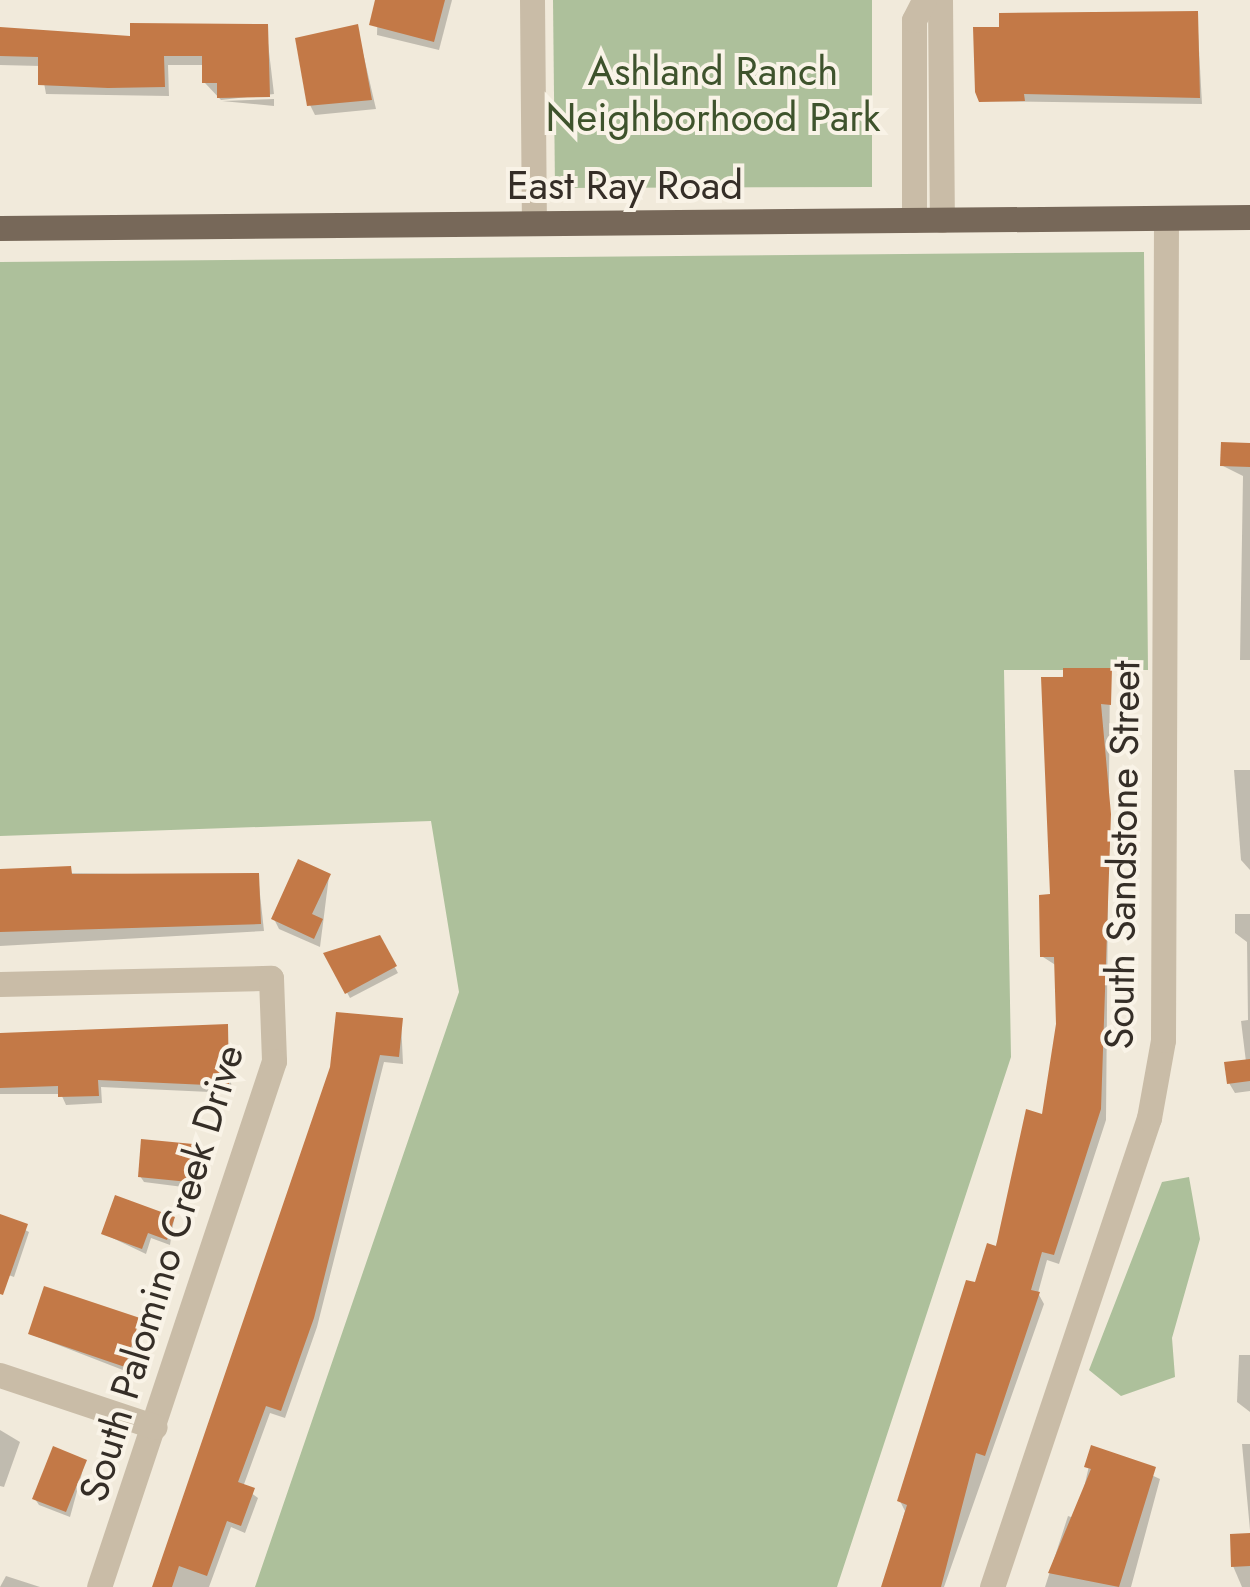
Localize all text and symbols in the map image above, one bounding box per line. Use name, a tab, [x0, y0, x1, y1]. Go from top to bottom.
park label: Ashland Ranch Neighborhood Park	[546, 47, 880, 141]
street label: East Ray Road	[507, 161, 743, 209]
street label: South Sandstone Street	[1095, 660, 1149, 1050]
street label: South Palomino Creek Drive	[69, 1039, 253, 1507]

